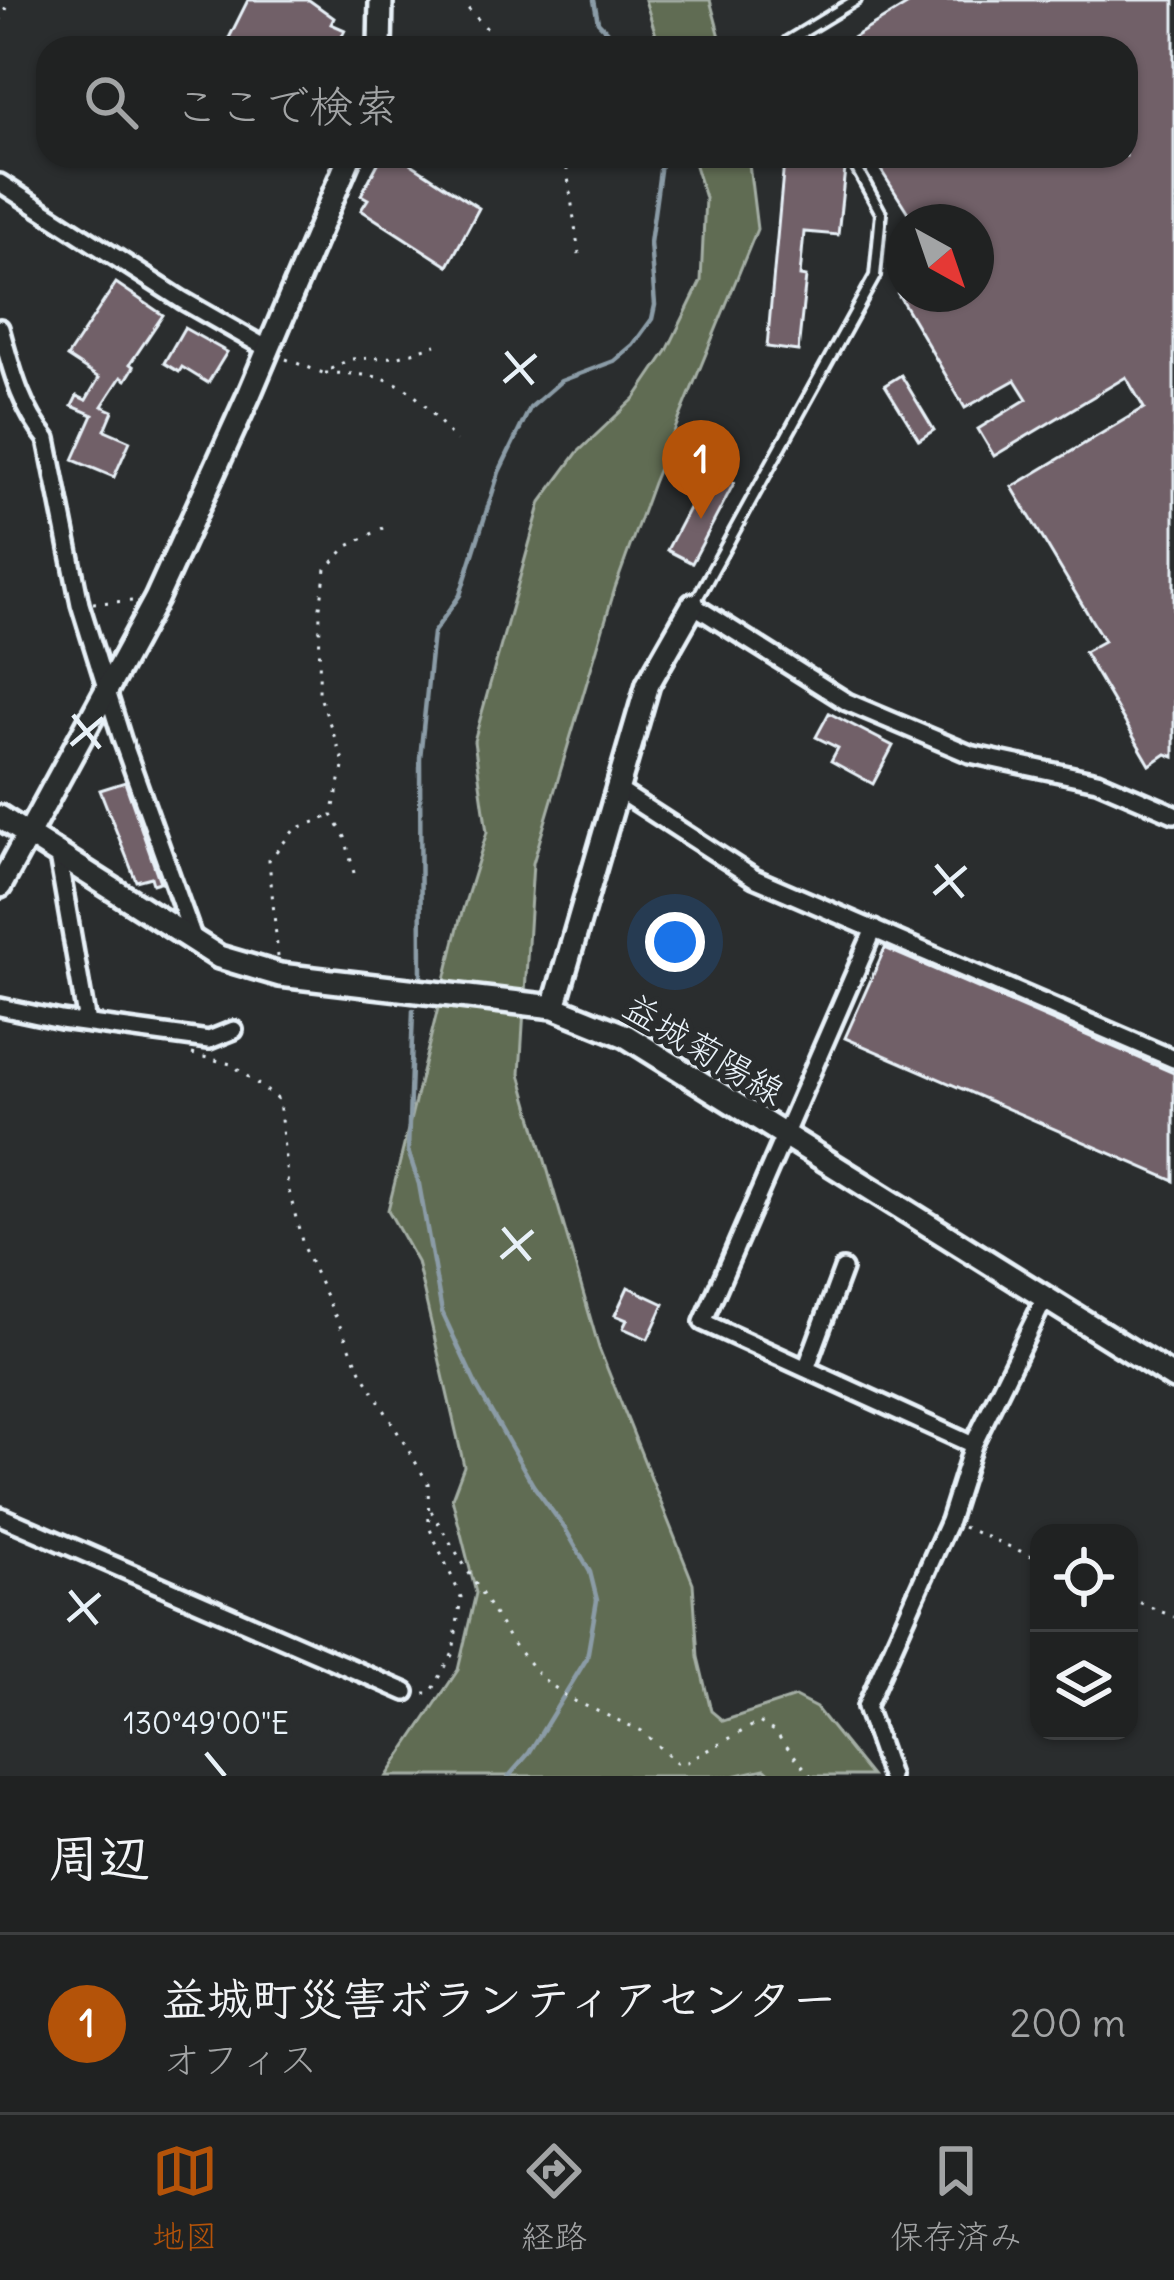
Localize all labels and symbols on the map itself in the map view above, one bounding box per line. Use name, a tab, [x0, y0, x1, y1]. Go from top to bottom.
north arrow	[886, 204, 994, 312]
pin: 1	[662, 420, 740, 519]
your location	[645, 912, 705, 972]
street label: 益城菊陽線	[615, 983, 793, 1115]
text: 130°49'00"E	[123, 1704, 289, 1742]

